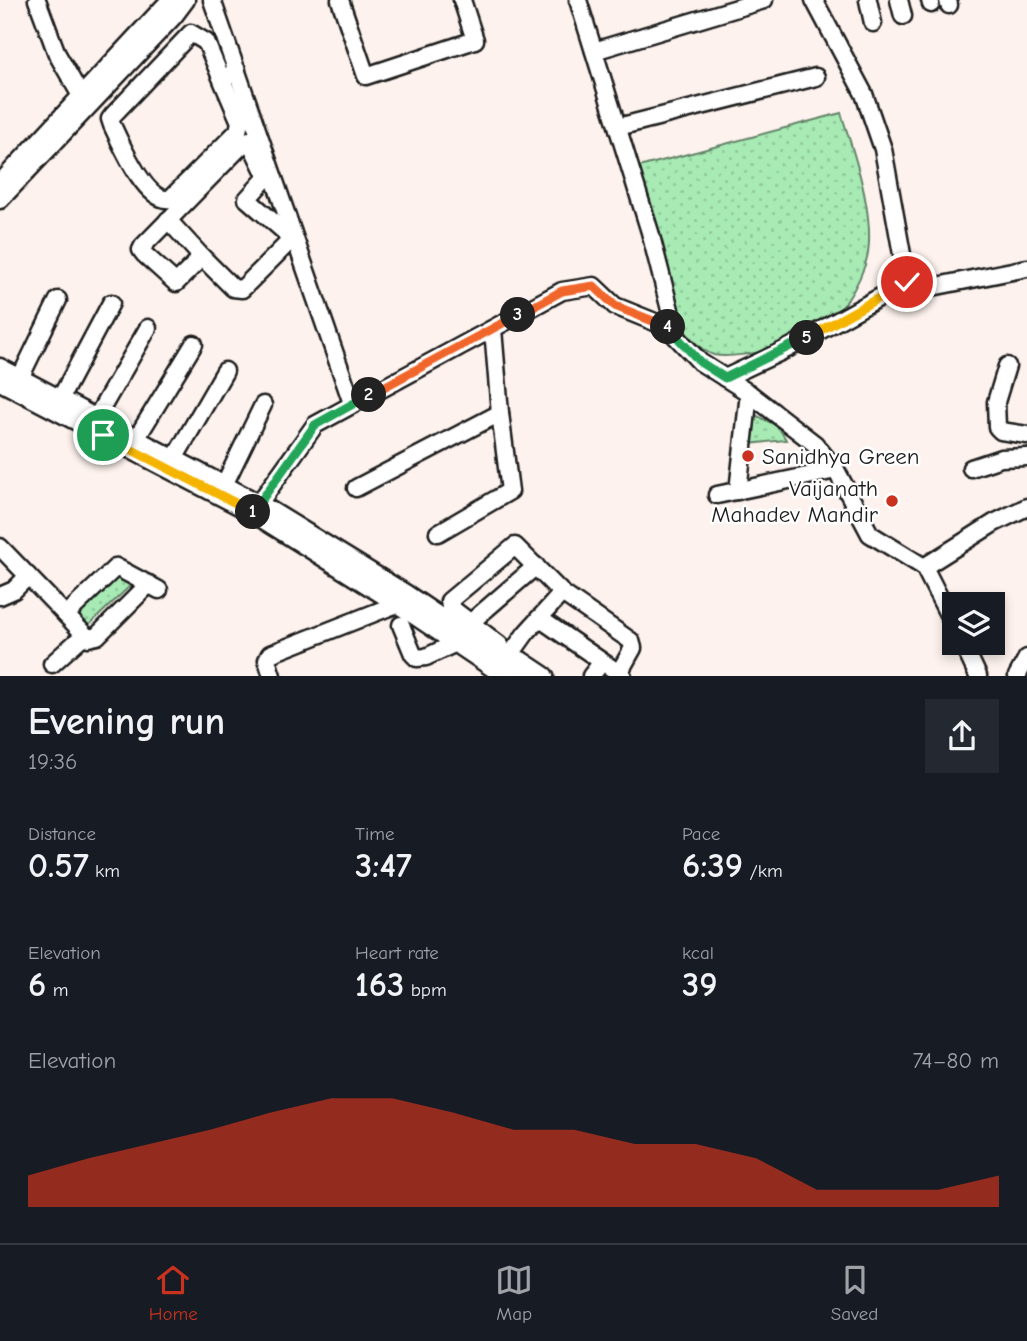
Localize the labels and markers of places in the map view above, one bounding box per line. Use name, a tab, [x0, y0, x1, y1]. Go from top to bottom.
pin	[877, 252, 937, 312]
pin: 3	[500, 298, 536, 332]
pin: 4	[650, 310, 686, 344]
pin: 5	[790, 320, 824, 356]
pin: 2	[352, 378, 386, 412]
pin	[73, 405, 133, 465]
place label: Sanidhya Green	[762, 443, 919, 470]
marker: Sanidhya Green	[740, 448, 756, 464]
place label: Vaijanath Mahadev Mandir	[711, 475, 879, 528]
marker: Vaijanath Mahadev Mandir	[884, 493, 900, 509]
pin: 1	[236, 494, 270, 530]

